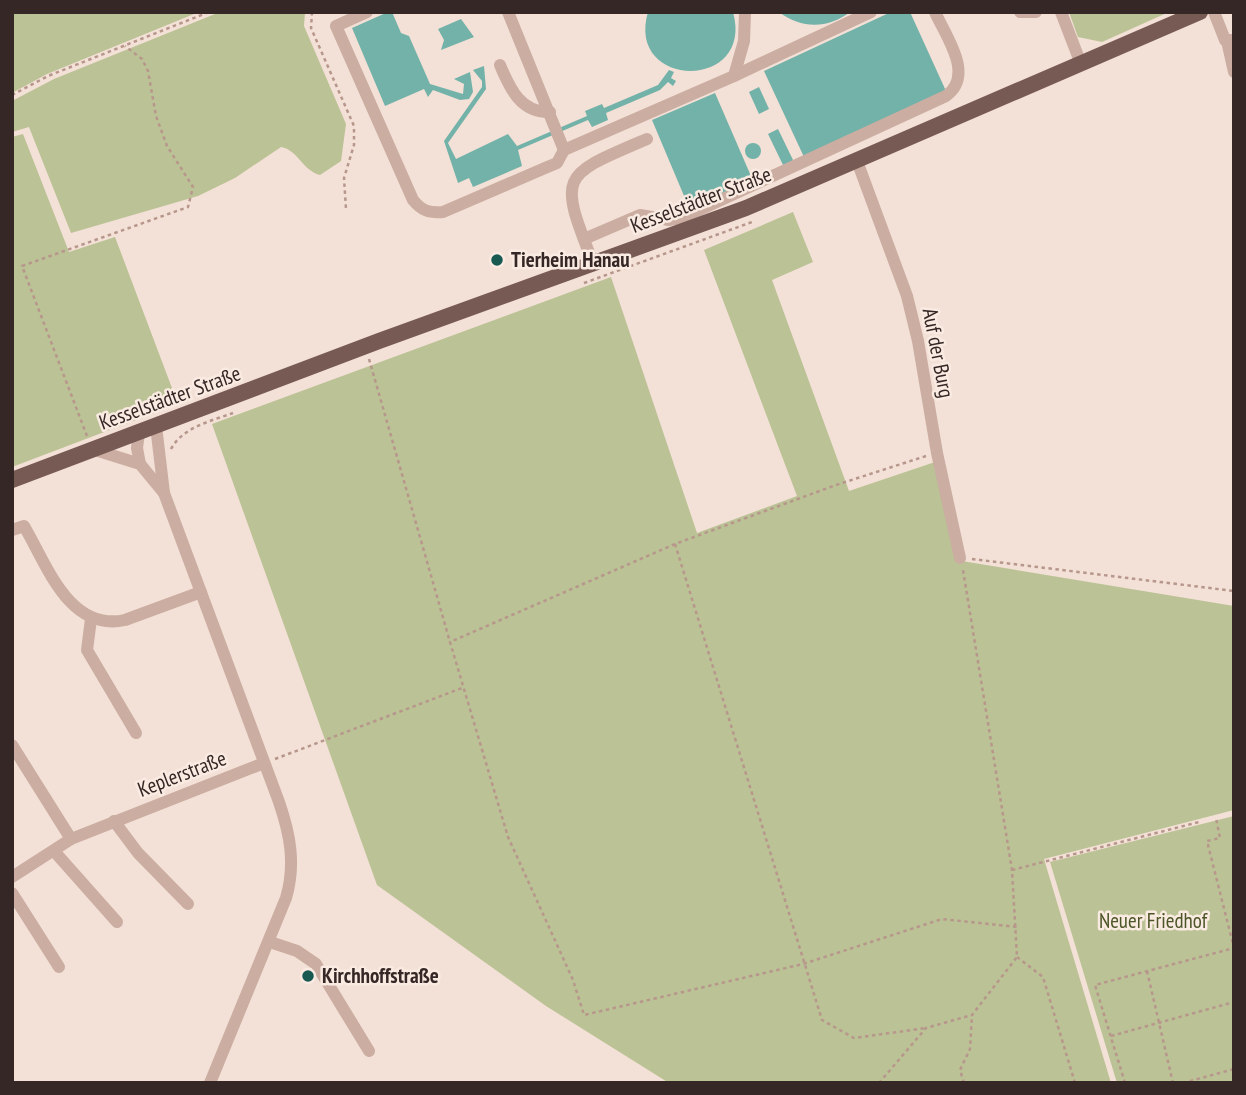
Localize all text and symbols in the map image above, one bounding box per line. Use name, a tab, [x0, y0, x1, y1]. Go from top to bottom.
street label: Kesselstädter Straße	[627, 160, 775, 239]
place label: Tierheim Hanau	[511, 246, 630, 273]
marker: Tierheim Hanau	[489, 252, 505, 268]
street label: Auf der Burg	[917, 306, 960, 400]
street label: Kesselstädter Straße	[95, 359, 244, 436]
street label: Keplerstraße	[134, 744, 230, 803]
park label: Neuer Friedhof	[1099, 907, 1208, 934]
place label: Kirchhoffstraße	[322, 962, 439, 989]
marker: Kirchhoffstraße	[300, 968, 316, 984]

